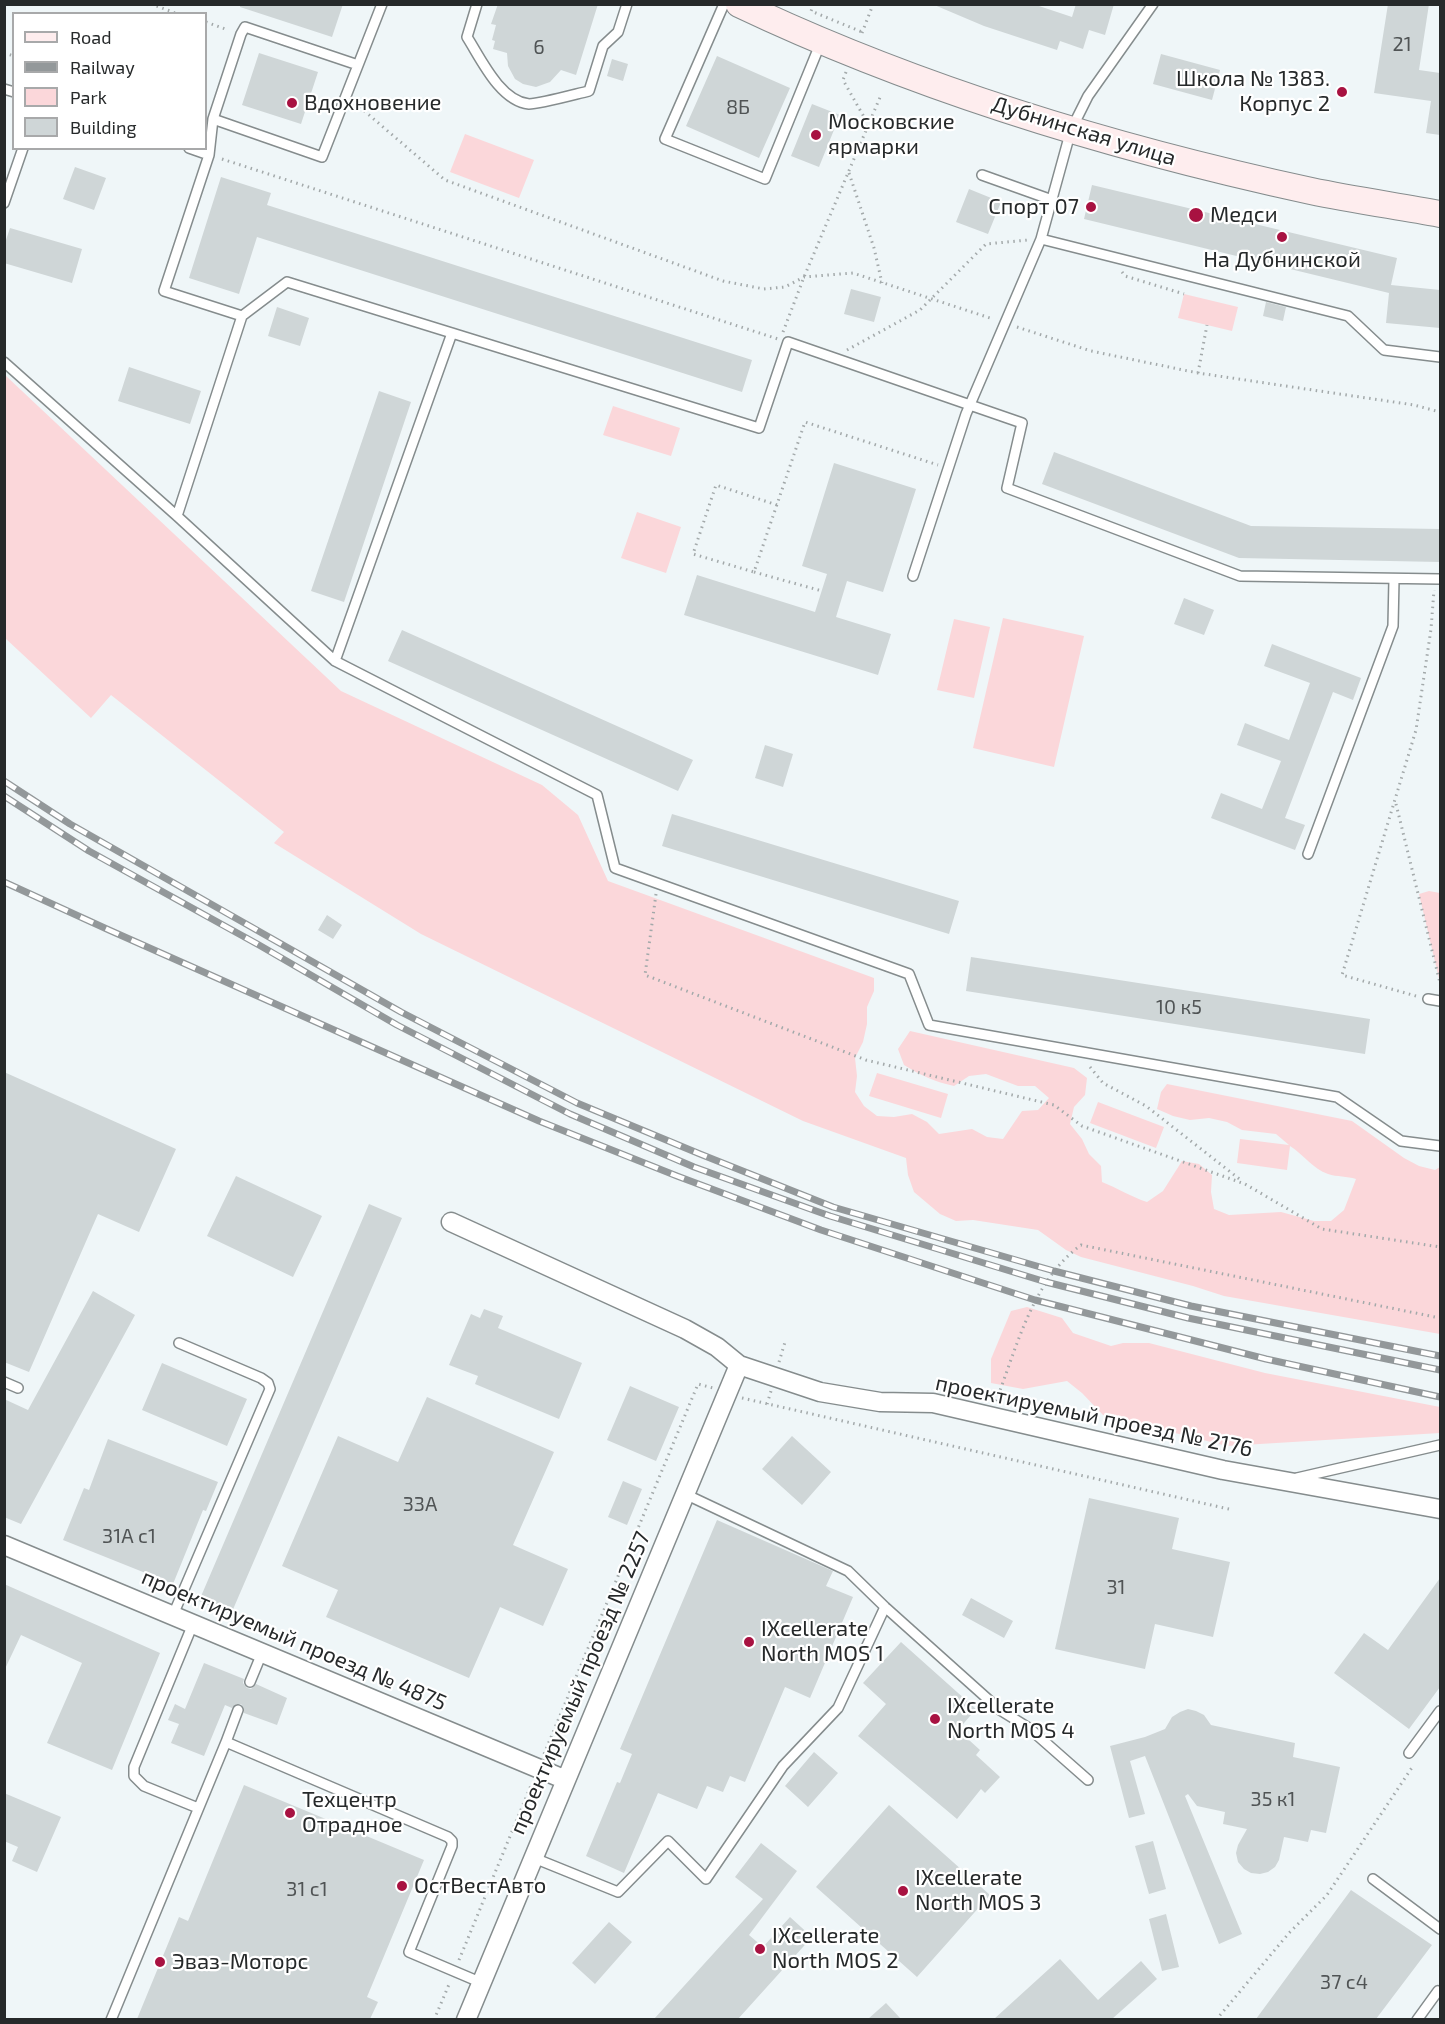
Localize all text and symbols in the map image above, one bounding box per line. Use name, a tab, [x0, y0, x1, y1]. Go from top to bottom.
legend	[12, 12, 207, 150]
text: Road	[70, 26, 111, 48]
house number: 21	[1392, 32, 1412, 56]
house number: 6	[533, 35, 545, 59]
text: Railway	[70, 56, 135, 78]
place label: Школа № 1383. Корпус 2	[1176, 66, 1330, 118]
marker: Школа № 1383. Корпус 2	[1335, 85, 1349, 99]
text: Park	[70, 86, 107, 108]
place label: Вдохновение	[304, 90, 441, 116]
street label: Дубнинская улица	[989, 90, 1179, 172]
house number: 8Б	[726, 95, 750, 119]
marker: Вдохновение	[285, 96, 299, 110]
place label: Московские ярмарки	[828, 109, 955, 160]
text: Building	[70, 116, 137, 138]
marker: Московские ярмарки	[809, 128, 823, 142]
place label: Спорт 07	[988, 194, 1079, 220]
marker: Спорт 07	[1084, 200, 1098, 214]
place label: Медси	[1210, 202, 1278, 228]
marker: Медси	[1187, 206, 1205, 224]
marker: На Дубнинской	[1275, 230, 1289, 244]
place label: На Дубнинской	[1203, 247, 1361, 273]
house number: 10 к5	[1156, 995, 1202, 1019]
street label: проектируемый проезд № 2176	[933, 1369, 1255, 1463]
house number: 33А	[403, 1492, 437, 1516]
house number: 31А с1	[102, 1524, 156, 1548]
street label: проектируемый проезд № 2257	[504, 1528, 656, 1838]
street label: проектируемый проезд № 4875	[138, 1564, 450, 1716]
house number: 31	[1106, 1575, 1126, 1599]
place label: IXcellerate North MOS 1	[761, 1616, 884, 1668]
marker: IXcellerate North MOS 1	[742, 1635, 756, 1649]
place label: IXcellerate North MOS 4	[947, 1693, 1075, 1744]
marker: IXcellerate North MOS 4	[928, 1712, 942, 1726]
place label: Техцентр Отрадное	[302, 1787, 403, 1838]
house number: 35 к1	[1251, 1787, 1295, 1811]
marker: Техцентр Отрадное	[283, 1806, 297, 1820]
place label: IXcellerate North MOS 3	[915, 1865, 1041, 1916]
place label: ОстВестАвто	[414, 1873, 546, 1899]
house number: 31 с1	[286, 1877, 328, 1901]
marker: ОстВестАвто	[395, 1879, 409, 1893]
marker: IXcellerate North MOS 3	[896, 1884, 910, 1898]
place label: IXcellerate North MOS 2	[772, 1923, 898, 1975]
marker: IXcellerate North MOS 2	[753, 1942, 767, 1956]
place label: Эваз-Моторс	[172, 1949, 308, 1975]
marker: Эваз-Моторс	[153, 1955, 167, 1969]
house number: 37 с4	[1320, 1970, 1368, 1994]

